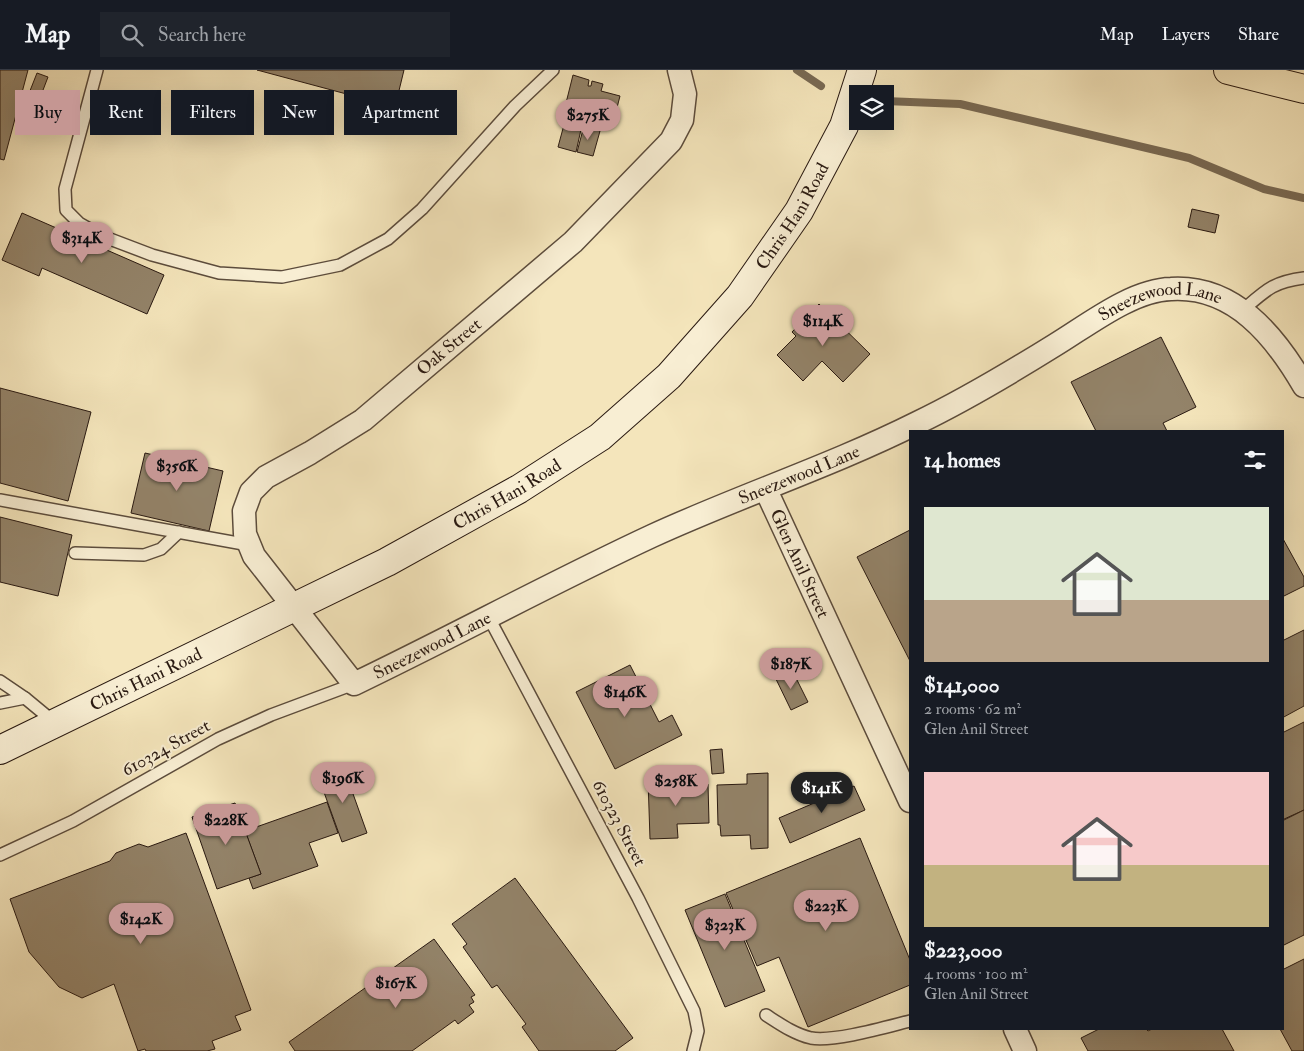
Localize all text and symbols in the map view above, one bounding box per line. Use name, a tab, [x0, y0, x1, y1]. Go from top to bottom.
search box	[100, 12, 450, 57]
text: Map	[25, 19, 70, 50]
icon: search	[118, 21, 146, 49]
text: Search here	[158, 23, 246, 47]
text: Map	[1100, 23, 1134, 46]
text: Layers	[1162, 23, 1210, 46]
text: Share	[1238, 23, 1279, 46]
map controls	[849, 85, 894, 130]
button: layers	[849, 85, 894, 130]
chip: Buy	[15, 90, 80, 135]
chip: Rent	[90, 90, 161, 135]
chip: Filters	[171, 90, 254, 135]
chip: New	[264, 90, 334, 135]
chip: Apartment	[344, 90, 457, 135]
pin: $275K	[553, 98, 623, 141]
text: $275K	[567, 105, 609, 125]
street label: Chris Hani Road	[750, 159, 834, 274]
pin: $314K	[47, 222, 117, 264]
text: $314K	[62, 228, 102, 248]
street label: Sneezewood Lane	[1094, 277, 1226, 326]
pin: $114K	[788, 304, 858, 347]
text: $114K	[803, 311, 843, 331]
street label: Oak Street	[412, 313, 486, 381]
street label: Sneezewood Lane	[735, 439, 864, 510]
icon: filters	[1241, 446, 1269, 474]
text: 14 homes	[924, 447, 1001, 474]
pin: $356K	[142, 450, 212, 492]
street label: Chris Hani Road	[449, 453, 566, 535]
text: $356K	[156, 456, 198, 476]
street label: Glen Anil Street	[765, 505, 835, 622]
icon: home	[1052, 539, 1142, 629]
street label: Sneezewood Lane	[369, 606, 495, 684]
street label: Chris Hani Road	[86, 642, 206, 716]
pin: $187K	[756, 648, 826, 690]
text: $187K	[771, 654, 811, 674]
text: $141,000	[924, 672, 1000, 699]
pin: $146K	[590, 676, 660, 718]
text: $146K	[604, 682, 646, 702]
text: 2 rooms · 62 m²	[924, 699, 1021, 719]
street label: 610324 Street	[118, 714, 214, 782]
text: Glen Anil Street	[924, 719, 1029, 739]
pin: $196K	[308, 762, 378, 804]
pin: $258K	[641, 764, 711, 807]
text: $196K	[322, 768, 364, 788]
text: $258K	[655, 771, 697, 791]
pin: $141K	[787, 772, 857, 814]
street label: 610323 Street	[587, 776, 651, 870]
text: $141K	[802, 778, 842, 798]
pin: $228K	[191, 804, 261, 846]
icon: home	[1052, 804, 1142, 894]
text: $228K	[204, 810, 248, 830]
pin: $223K	[791, 890, 861, 932]
text: $223K	[805, 896, 847, 916]
pin: $142K	[106, 902, 176, 945]
pin: $323K	[690, 908, 760, 951]
text: $142K	[120, 909, 162, 929]
text: $323K	[705, 915, 745, 935]
text: $223,000	[924, 937, 1003, 964]
text: 4 rooms · 100 m²	[924, 964, 1027, 984]
pin: $167K	[361, 966, 431, 1009]
text: $167K	[375, 973, 417, 993]
text: Glen Anil Street	[924, 984, 1029, 1004]

